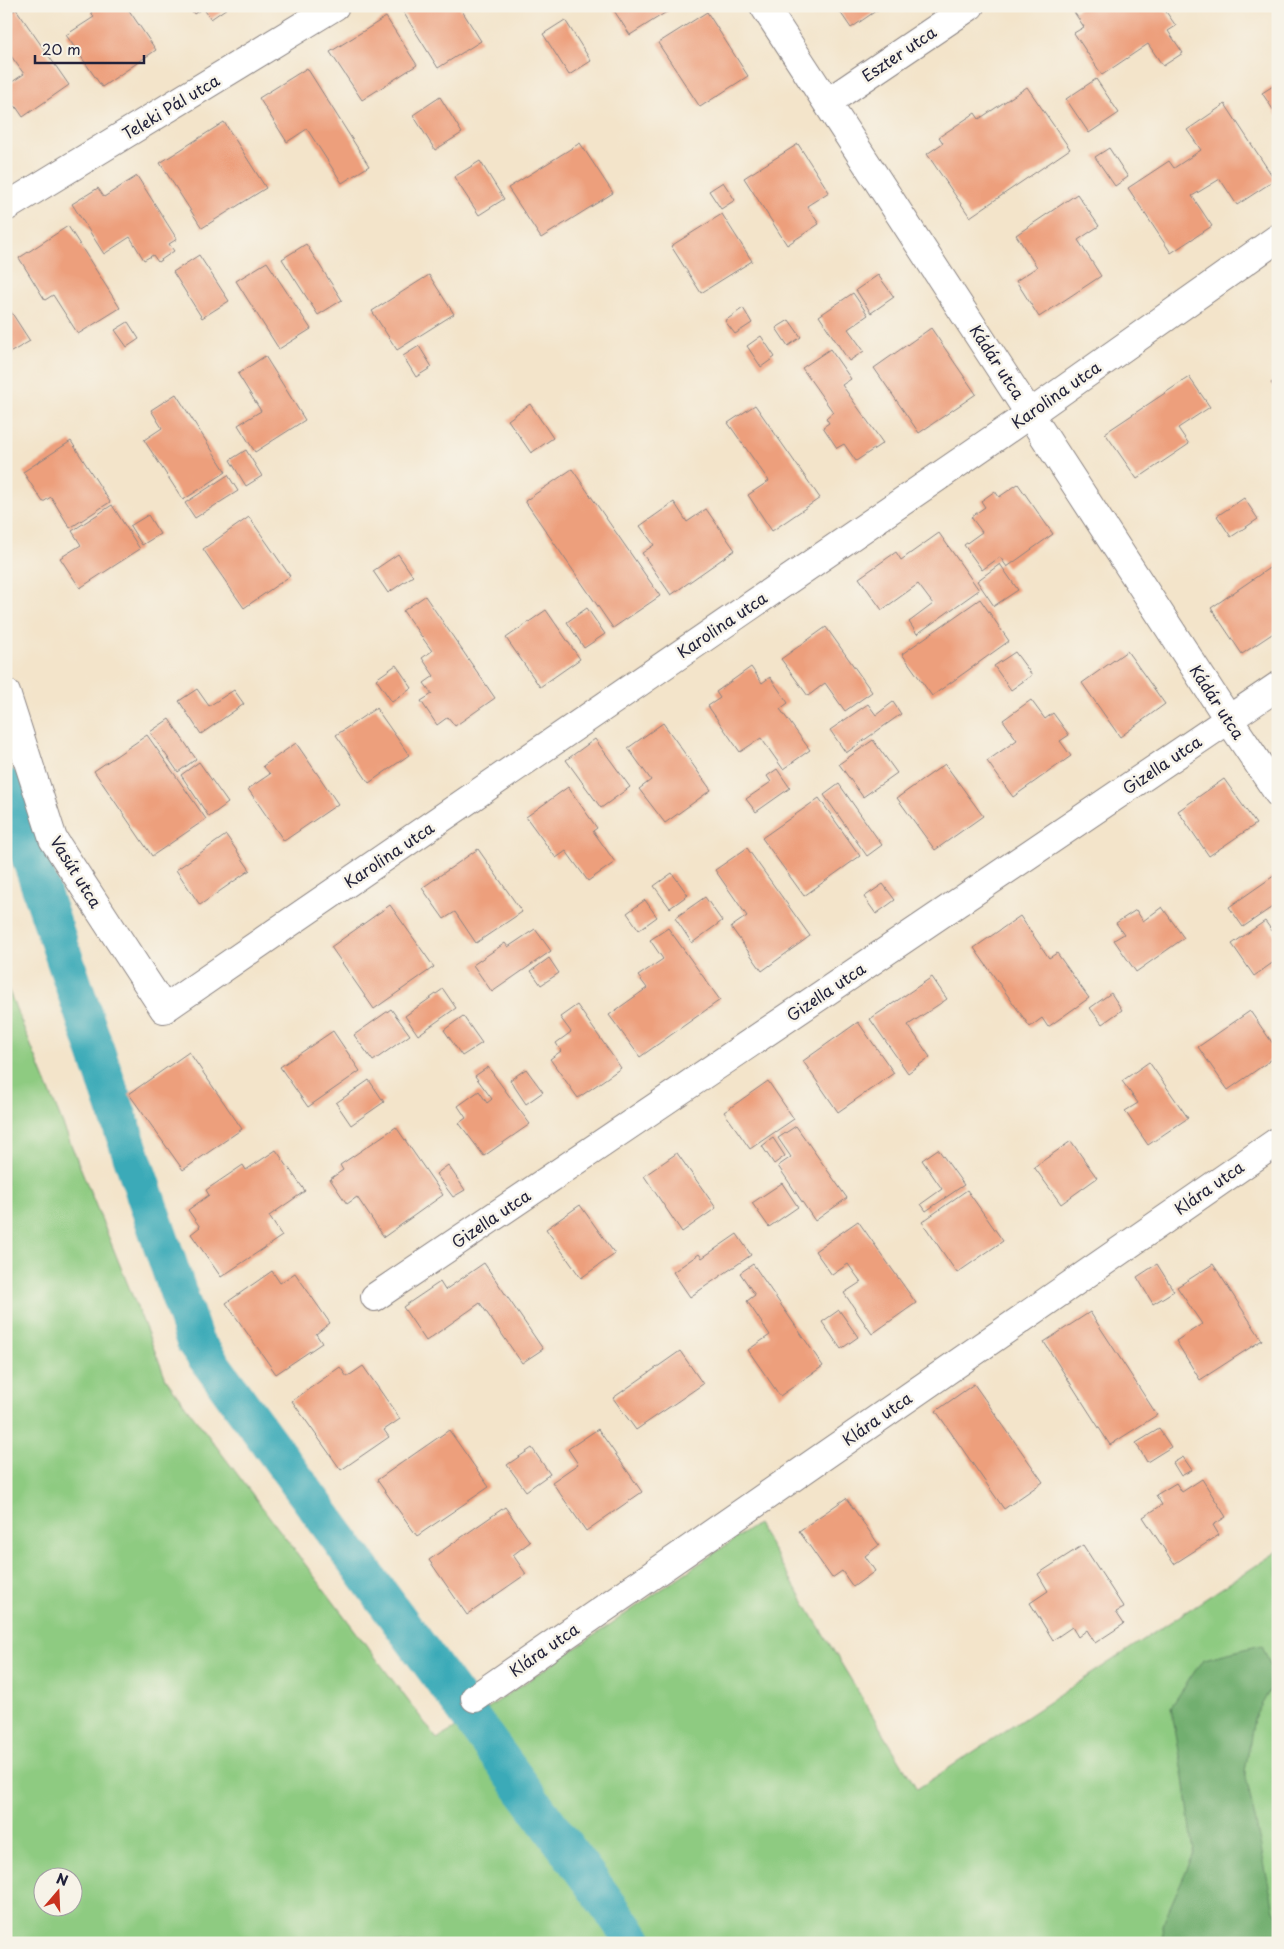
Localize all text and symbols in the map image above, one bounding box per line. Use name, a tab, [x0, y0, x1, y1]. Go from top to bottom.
street label: Eszter utca	[856, 19, 940, 87]
scale bar	[35, 32, 144, 64]
text: 20 m	[42, 37, 81, 60]
street label: Teleki Pál utca	[117, 68, 224, 145]
street label: Kádár utca	[965, 319, 1031, 404]
street label: Karolina utca	[1006, 354, 1105, 434]
street label: Karolina utca	[672, 585, 771, 663]
street label: Kádár utca	[1185, 659, 1251, 744]
street label: Gizella utca	[1117, 729, 1206, 799]
street label: Karolina utca	[339, 815, 438, 893]
street label: Vasút utca	[45, 831, 108, 912]
street label: Gizella utca	[781, 956, 870, 1026]
street label: Klára utca	[1169, 1154, 1248, 1220]
street label: Gizella utca	[446, 1183, 535, 1253]
street label: Klára utca	[837, 1385, 916, 1451]
street label: Klára utca	[504, 1616, 583, 1682]
north arrow	[32, 1866, 82, 1916]
text: N	[54, 1868, 71, 1891]

